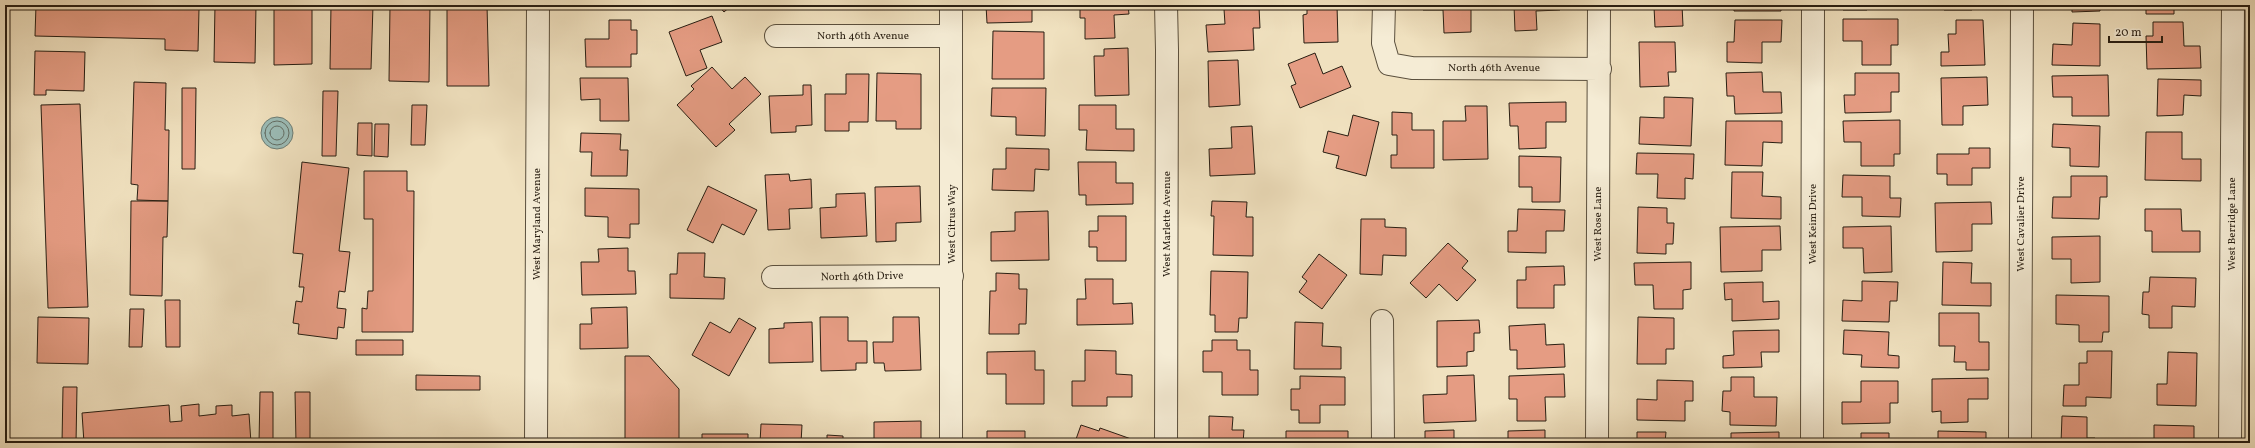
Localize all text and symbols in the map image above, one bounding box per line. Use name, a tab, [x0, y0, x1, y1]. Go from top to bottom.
scale bar	[2109, 18, 2162, 44]
text: 20 m	[2115, 25, 2142, 41]
street label: North 46th Avenue	[817, 29, 909, 44]
street label: North 46th Avenue	[1448, 61, 1540, 76]
street label: West Maryland Avenue	[530, 168, 545, 280]
street label: West Marlette Avenue	[1160, 171, 1175, 277]
street label: West Cavalier Drive	[2014, 176, 2029, 272]
street label: West Berridge Lane	[2225, 177, 2240, 271]
street label: West Citrus Way	[945, 184, 960, 264]
street label: West Keim Drive	[1806, 184, 1821, 264]
street label: West Rose Lane	[1591, 187, 1606, 261]
street label: North 46th Drive	[821, 269, 903, 285]

